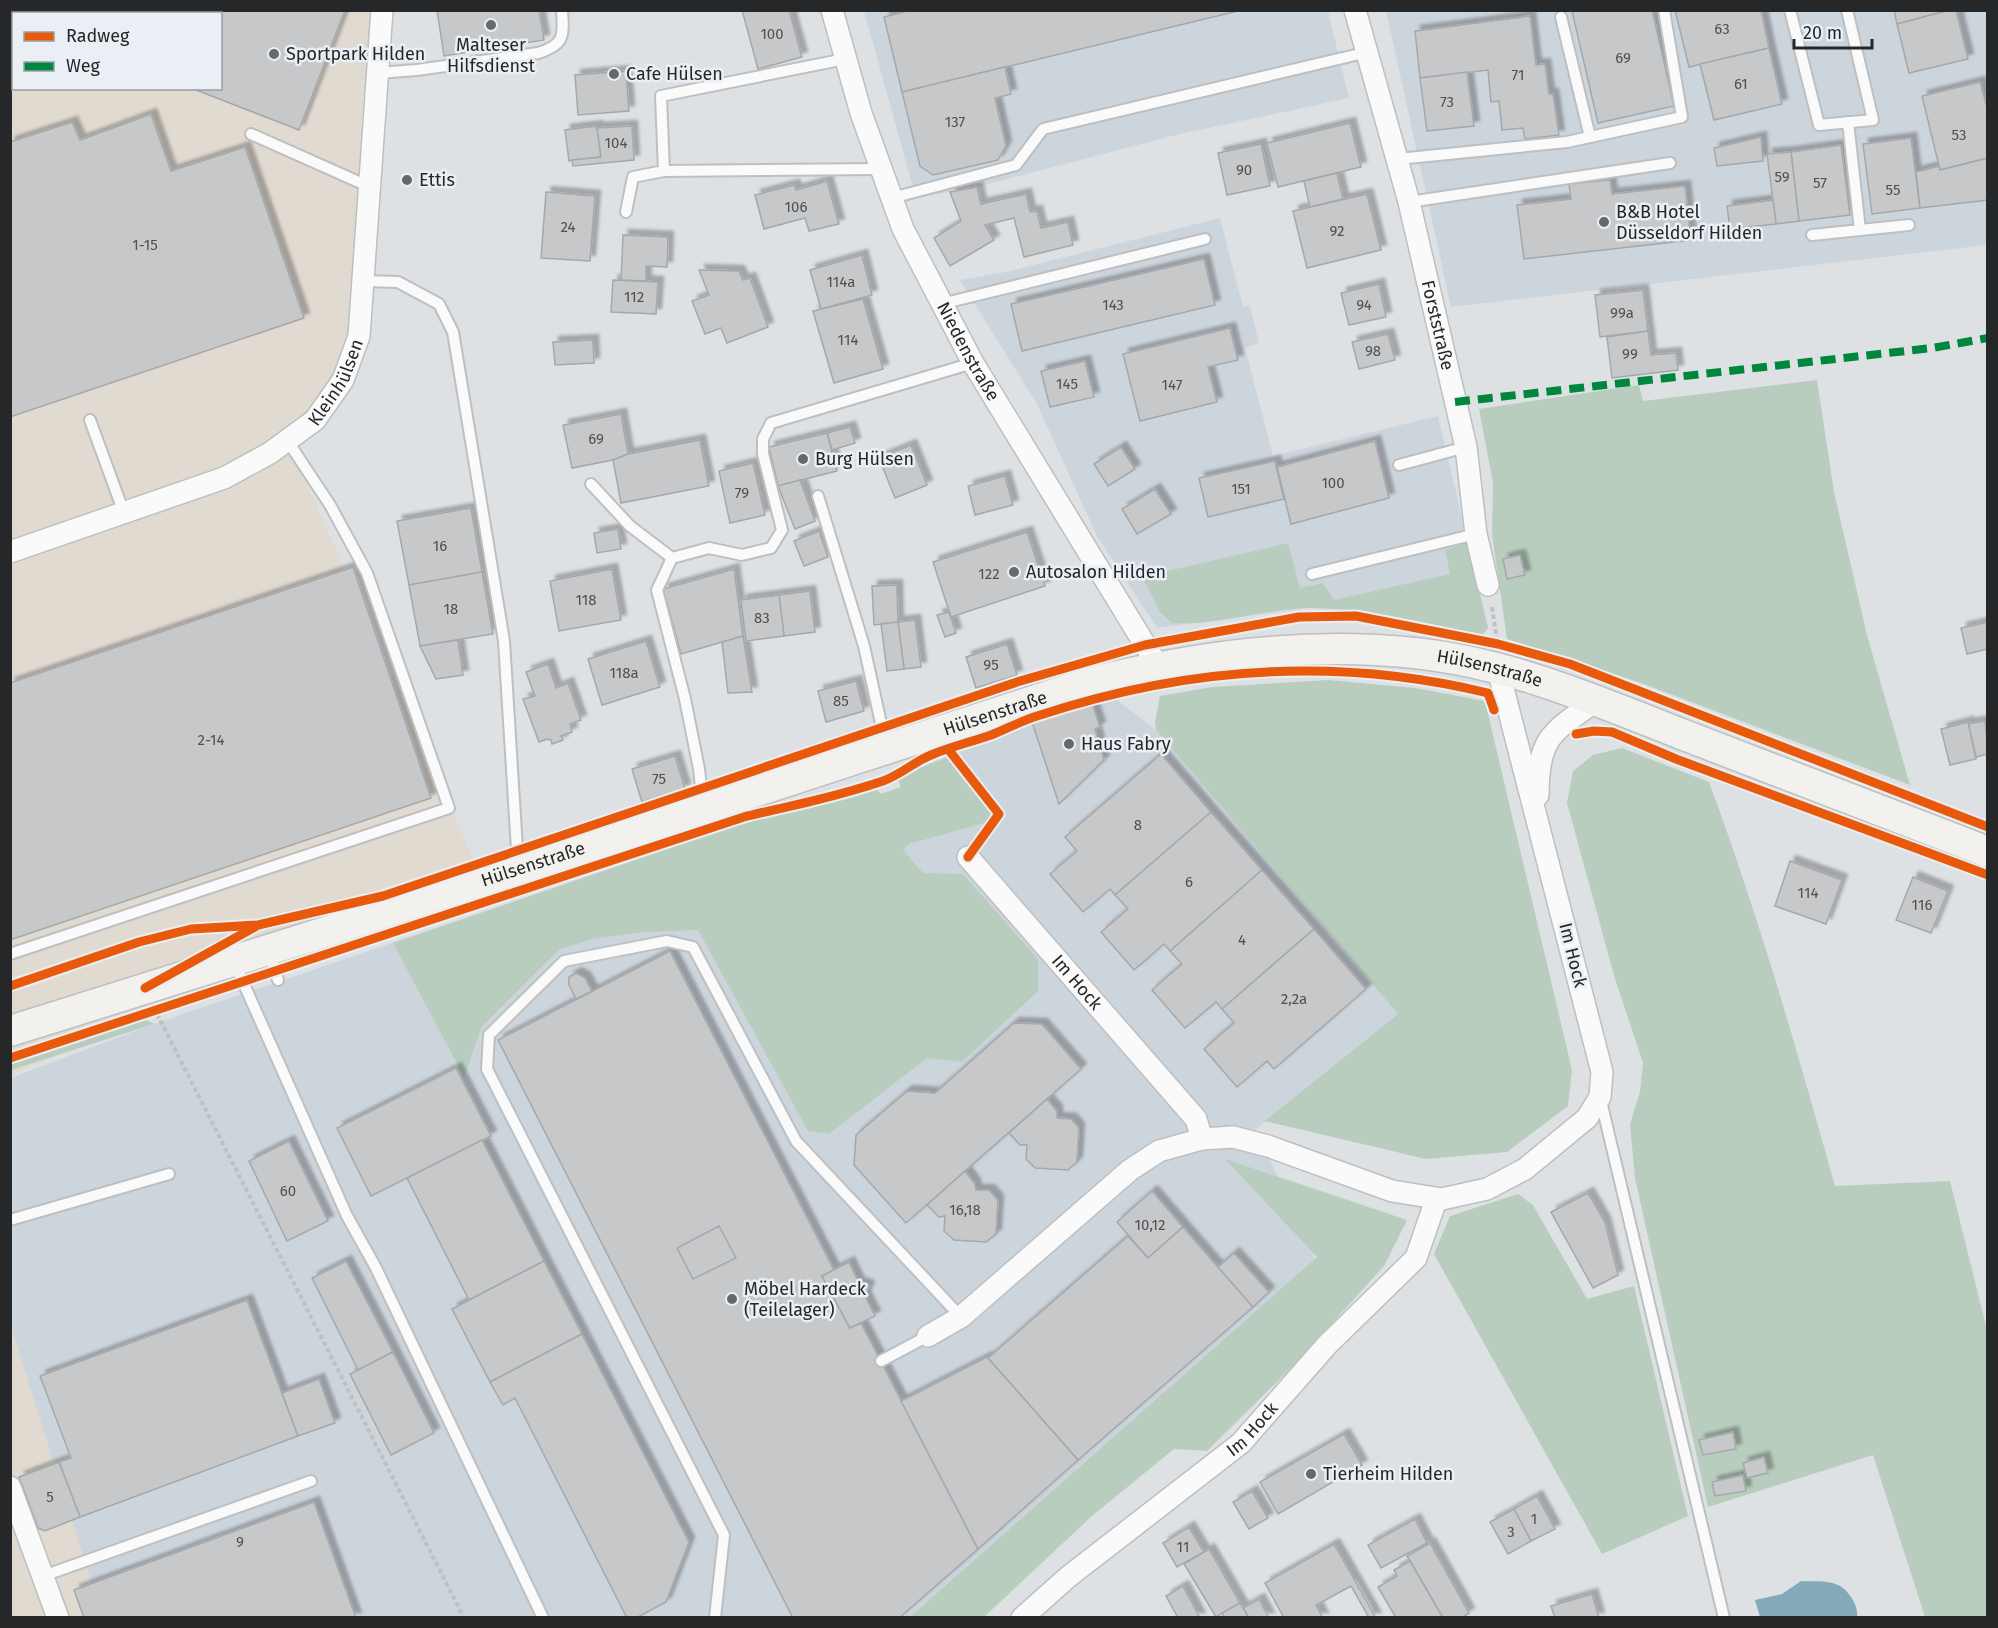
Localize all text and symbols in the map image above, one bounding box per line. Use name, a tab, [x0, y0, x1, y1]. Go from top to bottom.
legend	[12, 12, 222, 90]
scale bar	[1794, 12, 1872, 50]
marker: Malteser Hilfsdienst	[484, 18, 498, 32]
house number: 63	[1714, 20, 1730, 38]
text: 20 m	[1803, 22, 1842, 44]
text: Radweg	[66, 25, 130, 47]
house number: 100	[760, 25, 784, 43]
place label: Malteser Hilfsdienst	[447, 34, 536, 77]
place label: Sportpark Hilden	[286, 43, 425, 65]
marker: Sportpark Hilden	[267, 47, 281, 61]
house number: 69	[1615, 49, 1631, 67]
text: Weg	[66, 55, 100, 77]
place label: Cafe Hülsen	[626, 63, 723, 85]
house number: 71	[1512, 66, 1524, 84]
marker: Cafe Hülsen	[607, 67, 621, 81]
house number: 61	[1734, 75, 1748, 93]
house number: 73	[1440, 93, 1454, 111]
house number: 137	[945, 113, 966, 131]
house number: 53	[1952, 126, 1966, 144]
house number: 104	[605, 134, 627, 152]
house number: 90	[1236, 161, 1252, 179]
house number: 59	[1774, 168, 1790, 186]
place label: Ettis	[419, 169, 455, 191]
marker: Ettis	[400, 173, 414, 187]
house number: 57	[1813, 174, 1827, 192]
house number: 55	[1886, 181, 1900, 199]
house number: 106	[785, 198, 807, 216]
place label: B&B Hotel Düsseldorf Hilden	[1616, 201, 1762, 244]
marker: B&B Hotel Düsseldorf Hilden	[1597, 215, 1611, 229]
house number: 24	[560, 218, 576, 236]
house number: 92	[1330, 222, 1344, 240]
house number: 1-15	[132, 236, 158, 254]
house number: 114a	[827, 273, 855, 291]
street label: Forststraße	[1417, 278, 1459, 372]
house number: 112	[624, 288, 644, 306]
house number: 143	[1102, 296, 1124, 314]
house number: 94	[1356, 296, 1372, 314]
street label: Niedenstraße	[932, 298, 1004, 405]
house number: 99a	[1610, 304, 1634, 322]
house number: 114	[838, 331, 858, 349]
street label: Kleinhülsen	[303, 336, 368, 430]
house number: 98	[1365, 342, 1381, 360]
house number: 99	[1622, 345, 1638, 363]
house number: 145	[1056, 375, 1078, 393]
house number: 147	[1162, 376, 1183, 394]
house number: 69	[588, 430, 604, 448]
place label: Burg Hülsen	[815, 448, 914, 470]
marker: Burg Hülsen	[796, 452, 810, 466]
house number: 100	[1321, 474, 1345, 492]
house number: 151	[1231, 480, 1251, 498]
house number: 79	[735, 484, 749, 502]
house number: 16	[433, 537, 447, 555]
place label: Autosalon Hilden	[1026, 561, 1166, 583]
house number: 122	[978, 565, 1000, 583]
marker: Autosalon Hilden	[1007, 565, 1021, 579]
house number: 118	[575, 591, 597, 609]
house number: 18	[444, 600, 458, 618]
house number: 83	[754, 609, 770, 627]
street label: Hülsenstraße	[1435, 645, 1545, 692]
house number: 95	[983, 656, 999, 674]
house number: 118a	[609, 664, 639, 682]
street label: Hülsenstraße	[940, 686, 1050, 741]
house number: 85	[833, 692, 849, 710]
house number: 2-14	[198, 731, 224, 749]
place label: Haus Fabry	[1081, 733, 1171, 755]
marker: Haus Fabry	[1062, 737, 1076, 751]
house number: 75	[652, 770, 666, 788]
house number: 8	[1134, 816, 1142, 834]
street label: Hülsenstraße	[478, 837, 588, 891]
house number: 6	[1185, 873, 1193, 891]
house number: 114	[1798, 884, 1818, 902]
house number: 116	[1912, 896, 1932, 914]
street label: Im Hock	[1554, 920, 1592, 990]
house number: 4	[1238, 931, 1246, 949]
street label: Im Hock	[1047, 950, 1107, 1015]
house number: 2,2a	[1281, 990, 1307, 1008]
house number: 60	[280, 1182, 296, 1200]
house number: 16,18	[949, 1201, 981, 1219]
house number: 10,12	[1135, 1216, 1165, 1234]
place label: Möbel Hardeck (Teilelager)	[744, 1278, 867, 1321]
marker: Möbel Hardeck (Teilelager)	[725, 1292, 739, 1306]
street label: Im Hock	[1222, 1397, 1283, 1461]
place label: Tierheim Hilden	[1323, 1463, 1453, 1485]
marker: Tierheim Hilden	[1304, 1467, 1318, 1481]
house number: 5	[46, 1488, 54, 1506]
house number: 1	[1531, 1510, 1537, 1528]
house number: 3	[1507, 1523, 1515, 1541]
house number: 9	[236, 1533, 244, 1551]
house number: 11	[1177, 1538, 1189, 1556]

